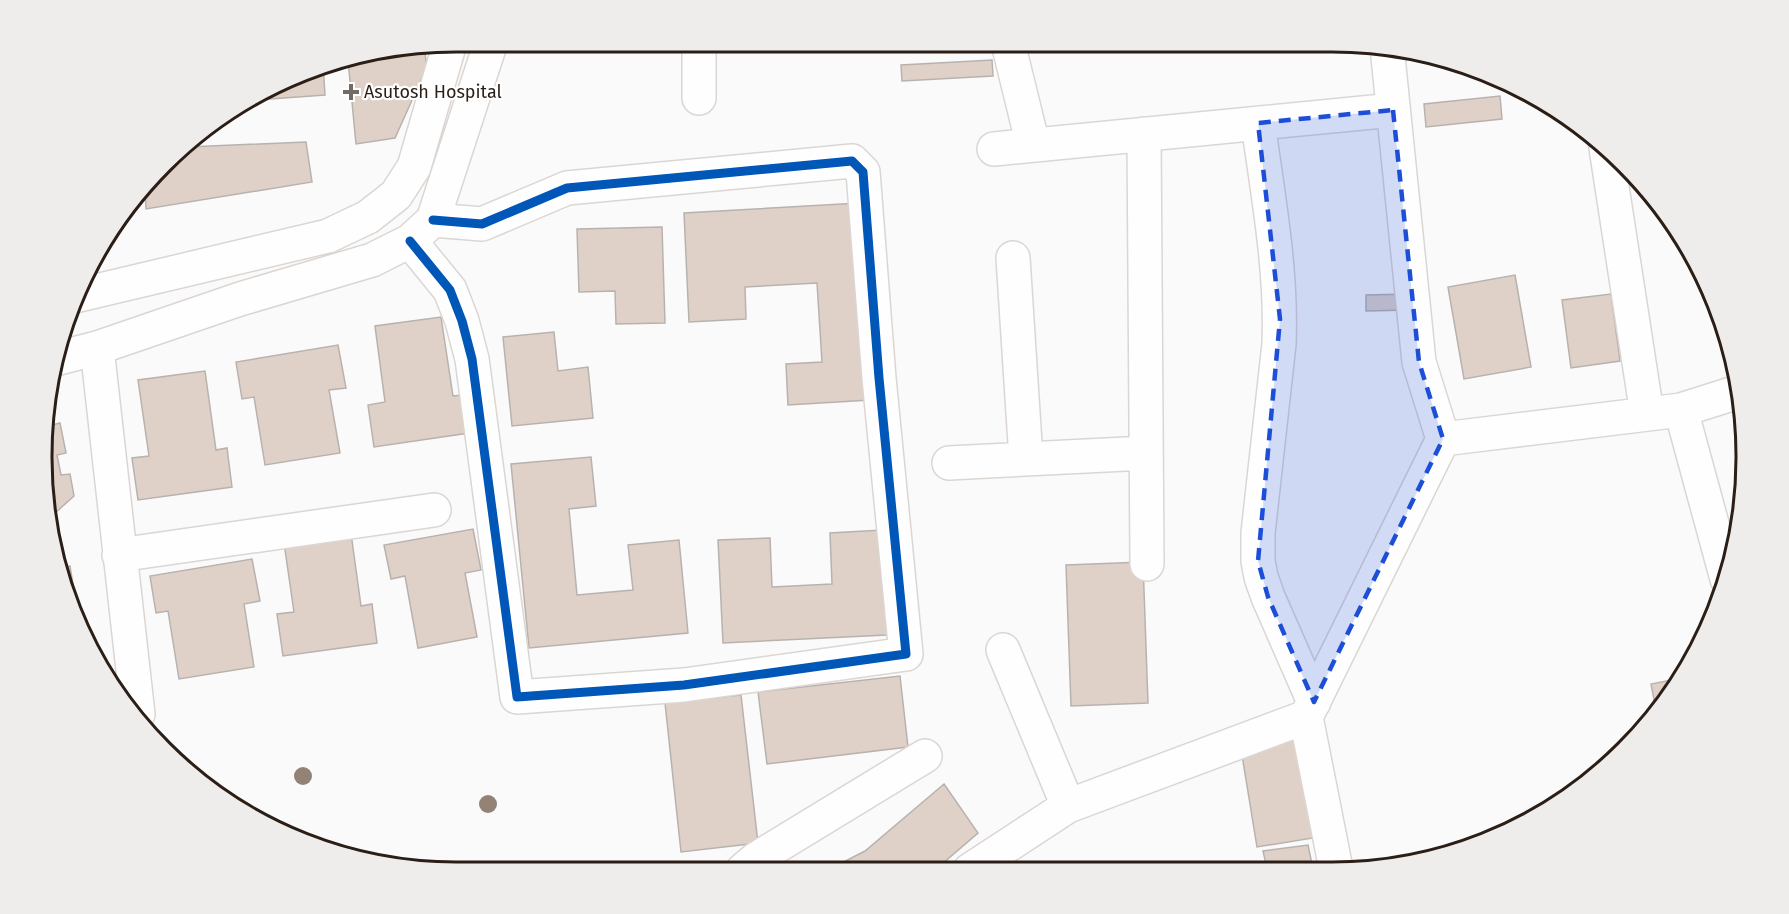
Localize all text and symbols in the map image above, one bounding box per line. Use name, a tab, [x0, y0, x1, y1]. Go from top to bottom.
place label: Asutosh Hospital	[364, 81, 502, 103]
marker: Asutosh Hospital	[342, 83, 360, 101]

